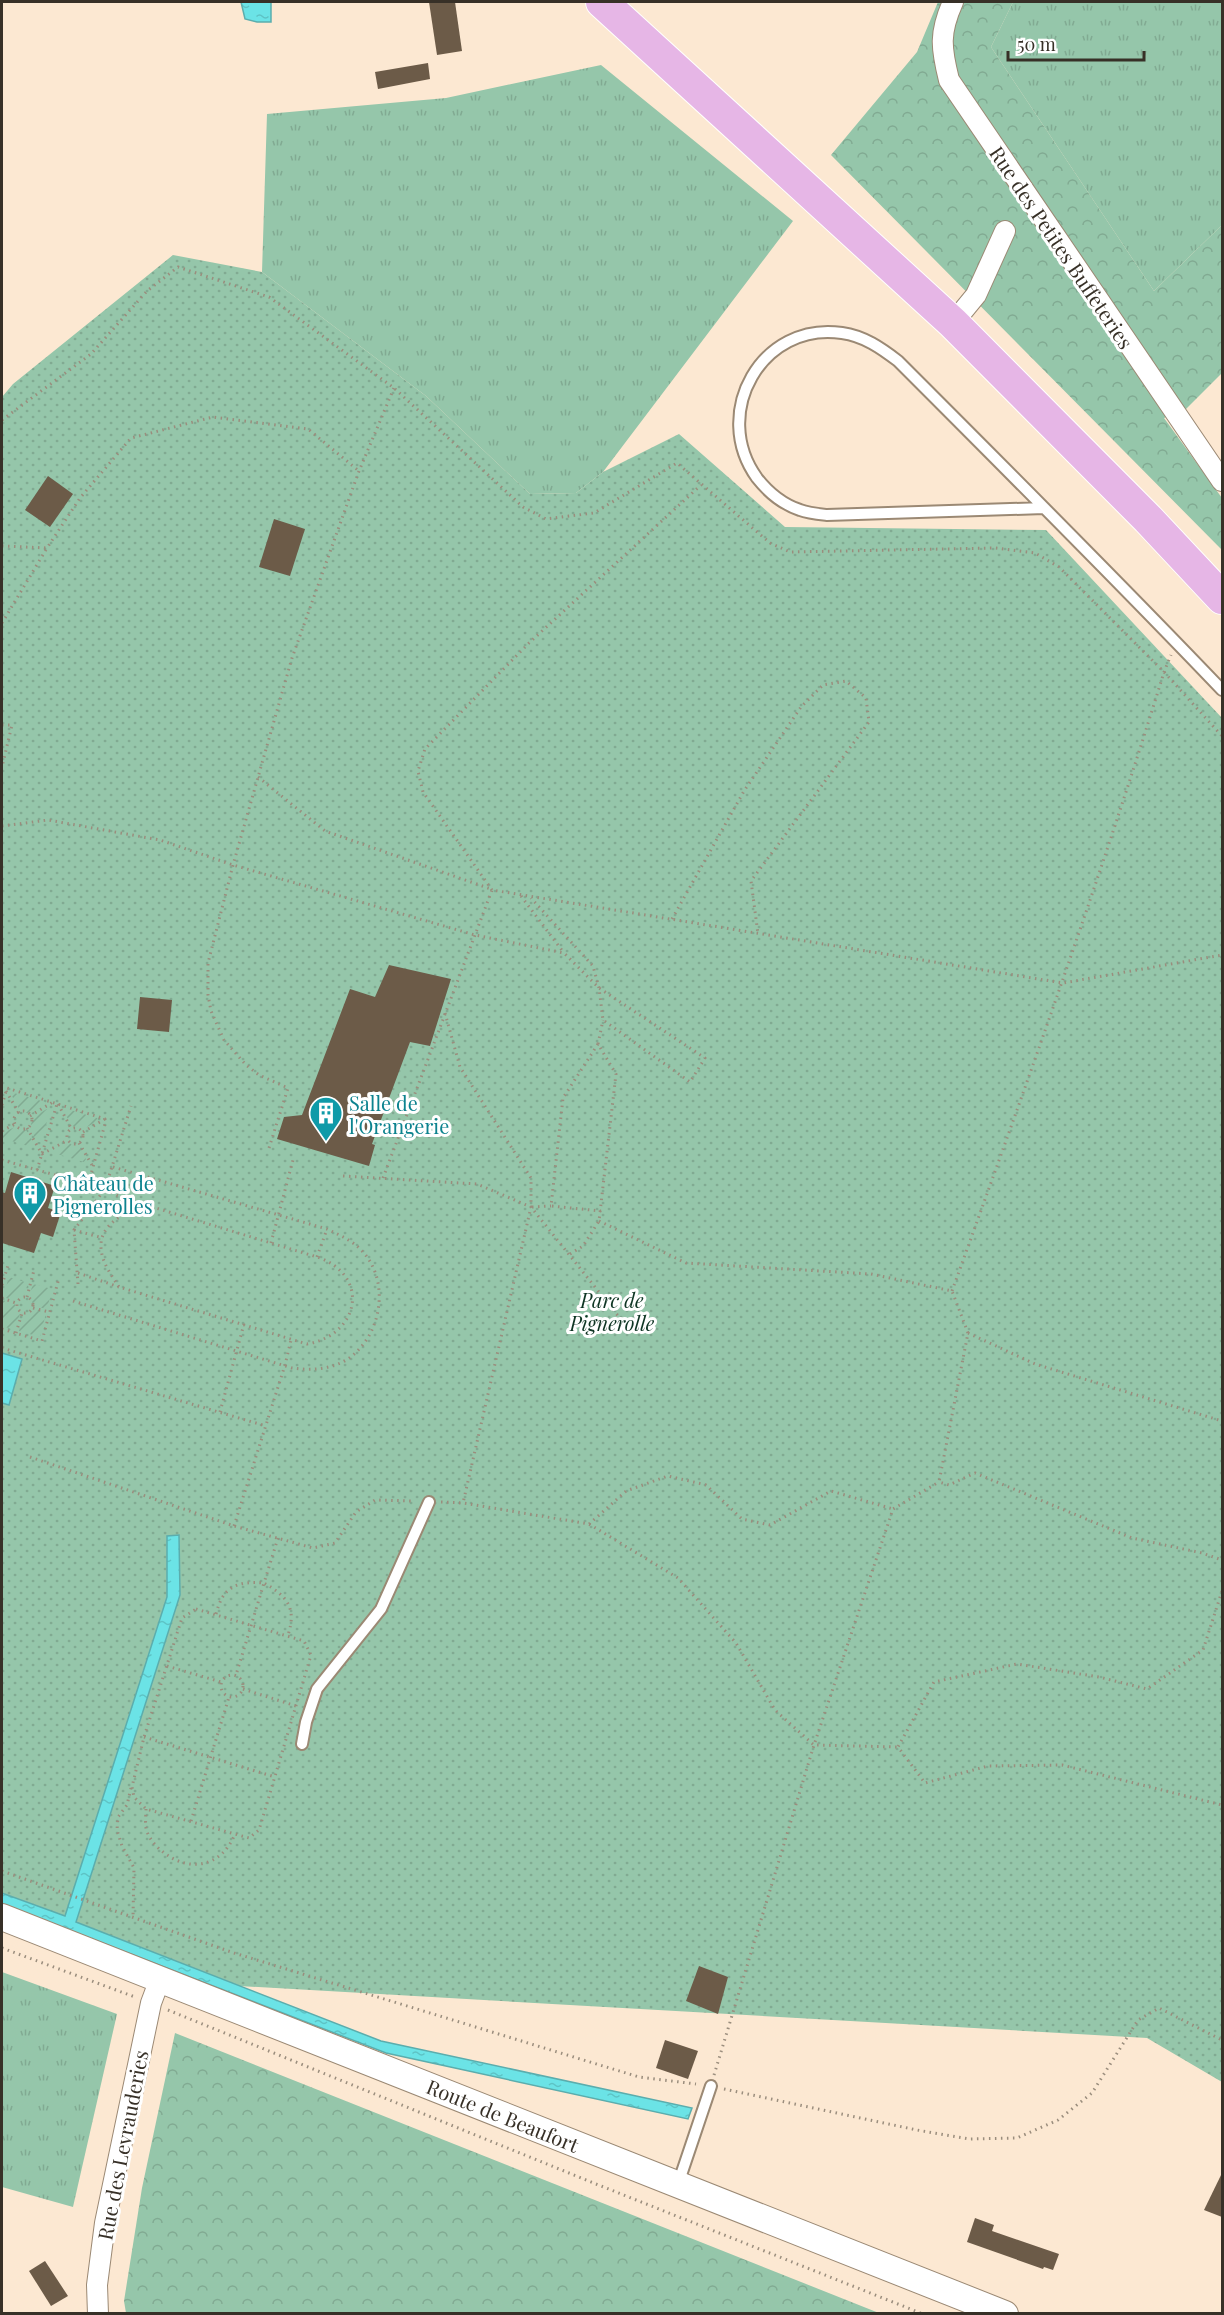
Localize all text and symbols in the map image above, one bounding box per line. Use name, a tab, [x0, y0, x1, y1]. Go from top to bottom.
scale bar	[1008, 24, 1144, 62]
text: 50 m	[1017, 32, 1056, 56]
street label: Rue des Petites Buffeteries	[984, 140, 1140, 354]
place label: Salle de l'Orangerie	[349, 1089, 449, 1139]
building icon: Salle de l'Orangerie	[308, 1095, 344, 1142]
place label: Château de Pignerolles	[53, 1169, 154, 1219]
building icon: Château de Pignerolles	[12, 1175, 48, 1222]
park label: Parc de Pignerolle	[569, 1286, 655, 1336]
street label: Rue des Levrauderies	[90, 2048, 154, 2242]
street label: Route de Beaufort	[423, 2072, 584, 2158]

